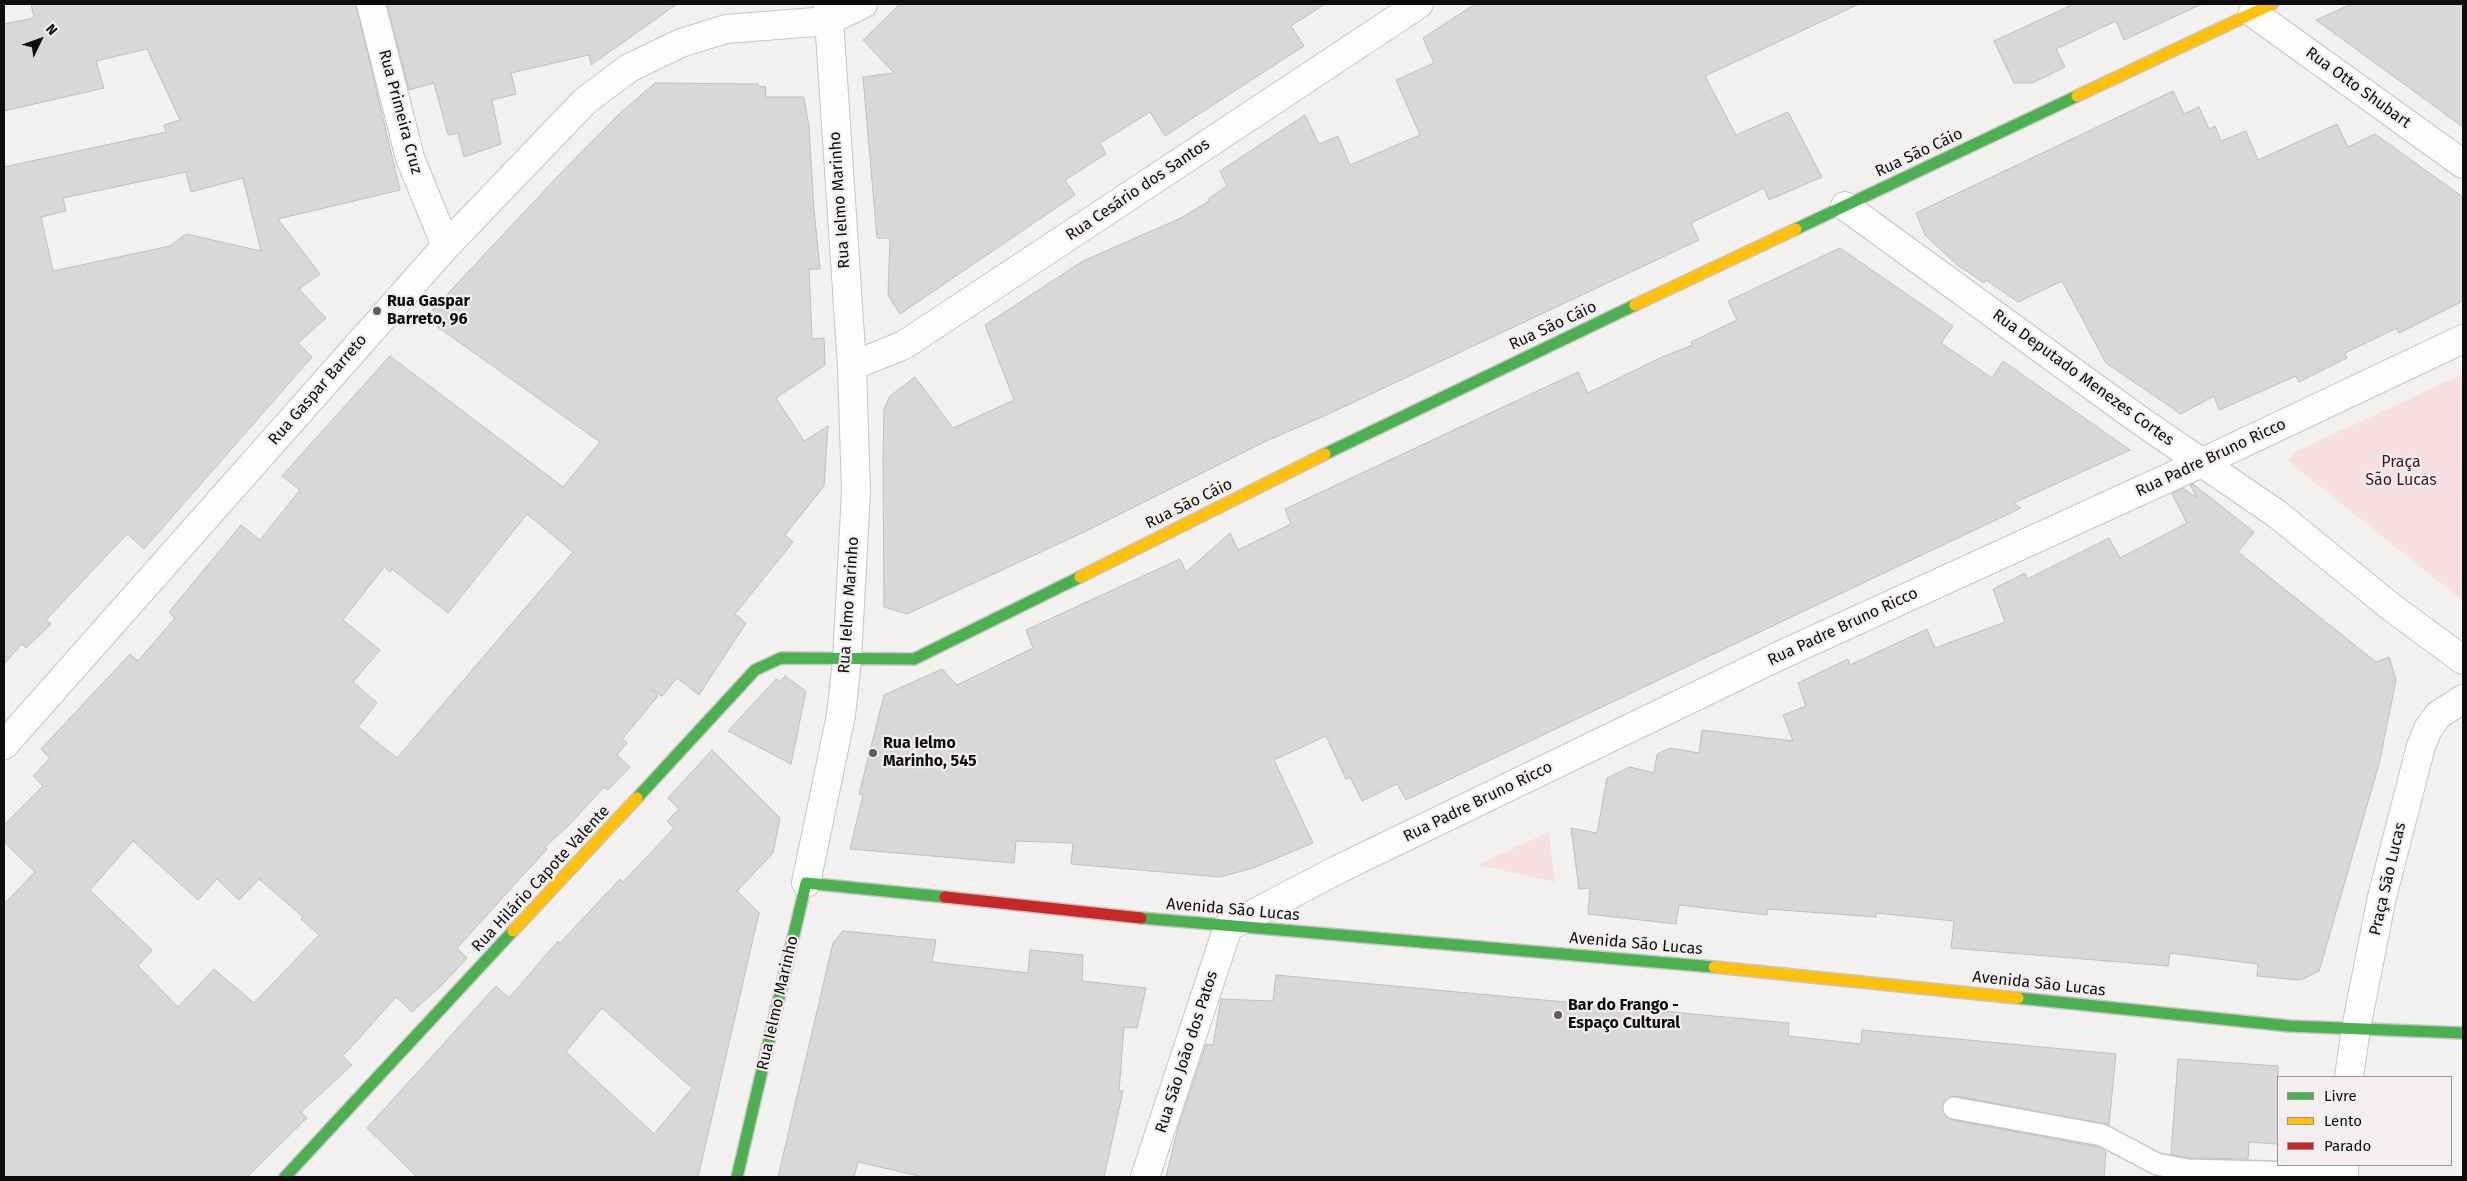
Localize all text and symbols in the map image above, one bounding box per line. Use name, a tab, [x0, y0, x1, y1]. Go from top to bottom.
north arrow	[15, 15, 65, 65]
text: N	[42, 20, 61, 39]
street label: Rua Otto Shubart	[2302, 43, 2414, 133]
street label: Rua Primeira Cruz	[374, 48, 426, 176]
street label: Rua São Cáio	[1872, 124, 1966, 182]
street label: Rua Ielmo Marinho	[826, 131, 854, 269]
street label: Rua Cesário dos Santos	[1062, 135, 1214, 245]
place label: Rua Gaspar Barreto, 96	[387, 292, 470, 330]
street label: Rua São Cáio	[1506, 297, 1600, 355]
marker: Rua Gaspar Barreto, 96	[371, 305, 383, 317]
street label: Rua Deputado Menezes Cortes	[1989, 306, 2177, 450]
street label: Rua Gaspar Barreto	[265, 331, 371, 449]
street label: Rua Padre Bruno Ricco	[2133, 415, 2289, 501]
park label: Praça São Lucas	[2365, 453, 2437, 491]
street label: Rua São Cáio	[1142, 475, 1236, 533]
street label: Rua Ielmo Marinho	[835, 536, 863, 674]
street label: Rua Padre Bruno Ricco	[1765, 584, 1921, 670]
place label: Rua Ielmo Marinho, 545	[883, 734, 977, 772]
marker: Rua Ielmo Marinho, 545	[867, 747, 879, 759]
street label: Rua Padre Bruno Ricco	[1400, 758, 1556, 846]
street label: Rua Hilário Capote Valente	[468, 802, 614, 956]
street label: Praça São Lucas	[2366, 821, 2410, 937]
street label: Avenida São Lucas	[1166, 895, 1300, 925]
street label: Avenida São Lucas	[1569, 929, 1703, 959]
street label: Rua Ielmo Marinho	[753, 934, 803, 1072]
street label: Avenida São Lucas	[1972, 967, 2106, 1001]
street label: Rua São João dos Patos	[1152, 968, 1222, 1136]
place label: Bar do Frango - Espaço Cultural	[1568, 996, 1680, 1034]
marker: Bar do Frango - Espaço Cultural	[1552, 1009, 1564, 1021]
legend	[2277, 1076, 2452, 1166]
text: Livre	[2324, 1087, 2357, 1105]
text: Lento	[2324, 1112, 2362, 1130]
text: Parado	[2324, 1137, 2371, 1155]

